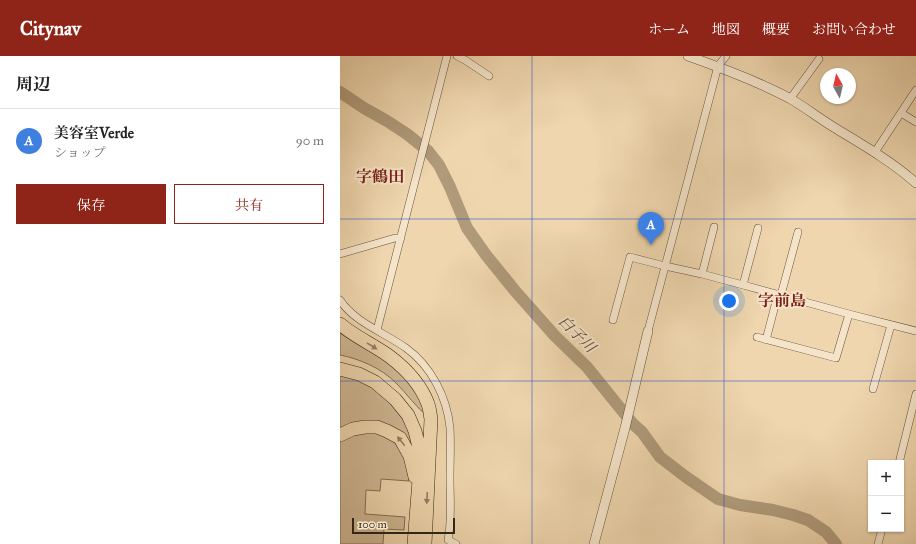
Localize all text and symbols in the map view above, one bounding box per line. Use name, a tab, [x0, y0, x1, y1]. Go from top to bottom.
text: Citynav	[20, 17, 81, 40]
text: ホーム	[648, 21, 690, 38]
text: 地図	[712, 21, 740, 38]
text: 概要	[762, 21, 790, 38]
text: お問い合わせ	[812, 21, 896, 38]
north arrow	[820, 68, 856, 104]
text: 周辺	[16, 74, 50, 95]
text: 美容室Verde	[54, 124, 134, 142]
text: A	[25, 133, 33, 149]
text: 90 m	[296, 133, 324, 149]
text: ショップ	[54, 145, 106, 161]
district label: 字鶴田	[356, 167, 404, 186]
button: 保存	[16, 184, 166, 224]
button: 共有	[174, 184, 324, 224]
pin: A	[638, 212, 664, 245]
your location	[719, 291, 739, 311]
district label: 字前島	[758, 291, 806, 310]
water label: 白子川	[555, 312, 601, 358]
one-way arrow	[367, 342, 377, 350]
one-way arrow	[396, 436, 405, 446]
map controls	[868, 460, 904, 532]
button: +	[868, 460, 904, 496]
one-way arrow	[424, 492, 431, 504]
button: −	[868, 496, 904, 532]
scale bar	[352, 516, 455, 535]
text: 100 m	[358, 518, 387, 531]

